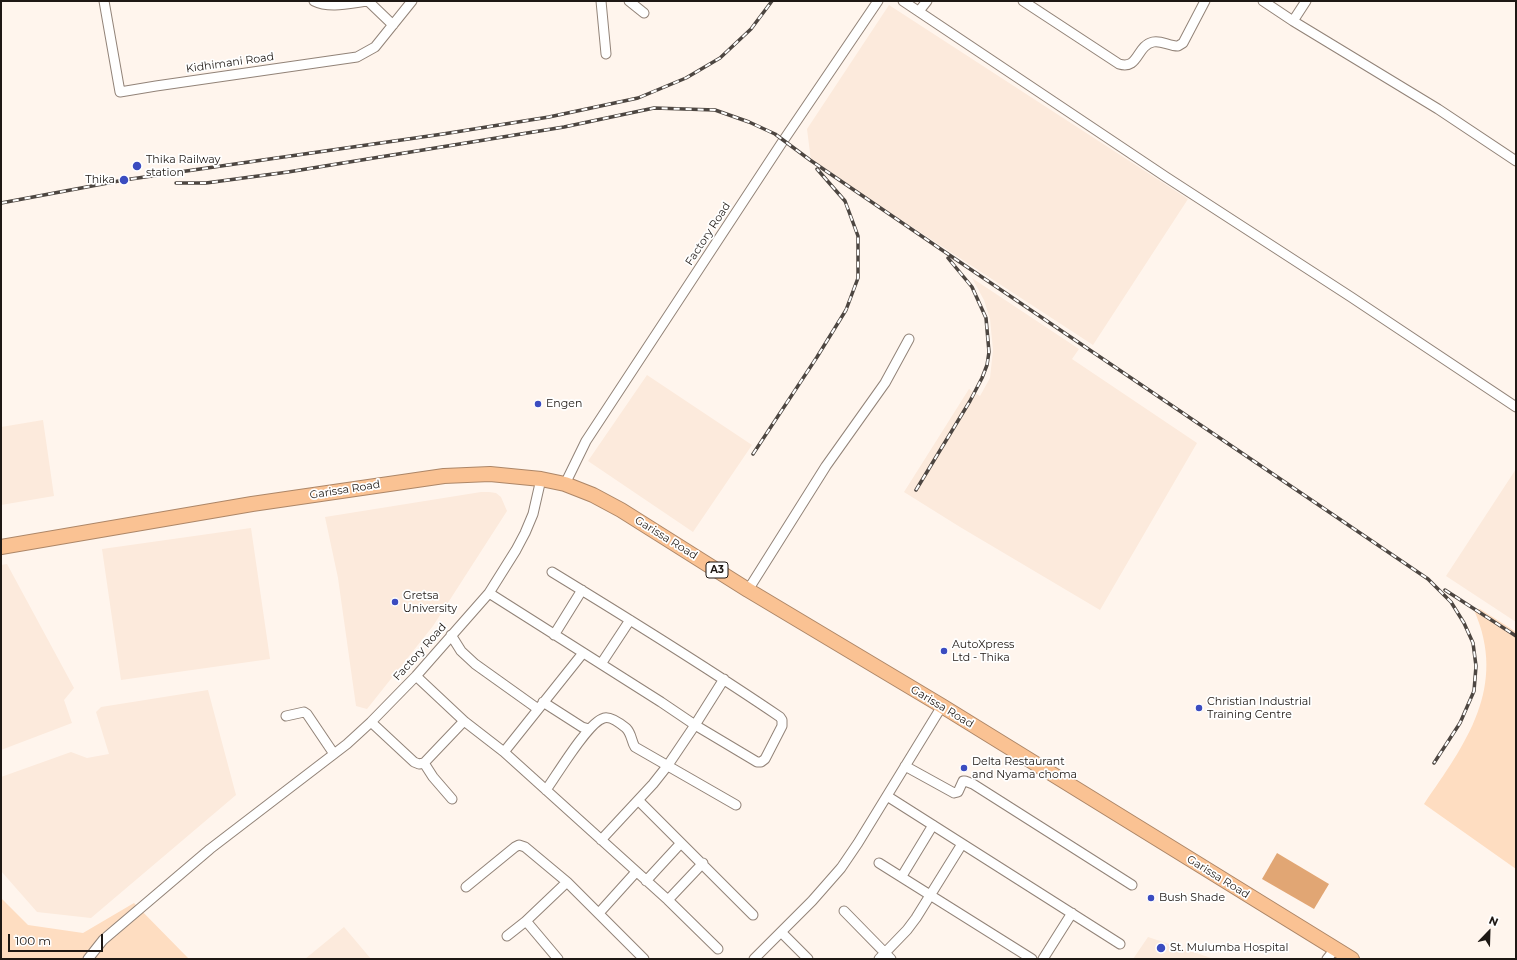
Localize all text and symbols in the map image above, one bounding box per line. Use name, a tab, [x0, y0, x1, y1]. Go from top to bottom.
street label: Kidhimani Road	[185, 50, 275, 76]
place label: Thika Railway station	[146, 153, 221, 179]
marker: Thika Railway station	[131, 160, 143, 172]
place label: Thika	[85, 173, 115, 187]
marker: Thika	[118, 174, 130, 186]
street label: Factory Road	[683, 200, 733, 268]
place label: Engen	[546, 397, 582, 411]
marker: Engen	[533, 399, 543, 409]
street label: Garissa Road	[309, 478, 381, 502]
street label: Garissa Road	[632, 514, 700, 562]
road number: A3	[706, 562, 728, 578]
place label: Gretsa University	[403, 589, 457, 615]
marker: Gretsa University	[390, 597, 400, 607]
street label: Factory Road	[391, 621, 449, 683]
place label: AutoXpress Ltd - Thika	[952, 638, 1014, 664]
marker: AutoXpress Ltd - Thika	[939, 646, 949, 656]
street label: Garissa Road	[908, 683, 976, 731]
place label: Christian Industrial Training Centre	[1207, 695, 1311, 721]
marker: Christian Industrial Training Centre	[1194, 703, 1204, 713]
place label: Delta Restaurant and Nyama choma	[972, 755, 1077, 781]
marker: Delta Restaurant and Nyama choma	[959, 763, 969, 773]
street label: Garissa Road	[1184, 853, 1252, 901]
place label: Bush Shade	[1159, 891, 1225, 905]
marker: Bush Shade	[1146, 893, 1156, 903]
north arrow	[1469, 912, 1509, 952]
text: N	[1487, 913, 1501, 929]
scale bar	[10, 926, 105, 952]
text: 100 m	[15, 933, 51, 948]
place label: St. Mulumba Hospital	[1170, 941, 1288, 955]
marker: St. Mulumba Hospital	[1155, 942, 1167, 954]

